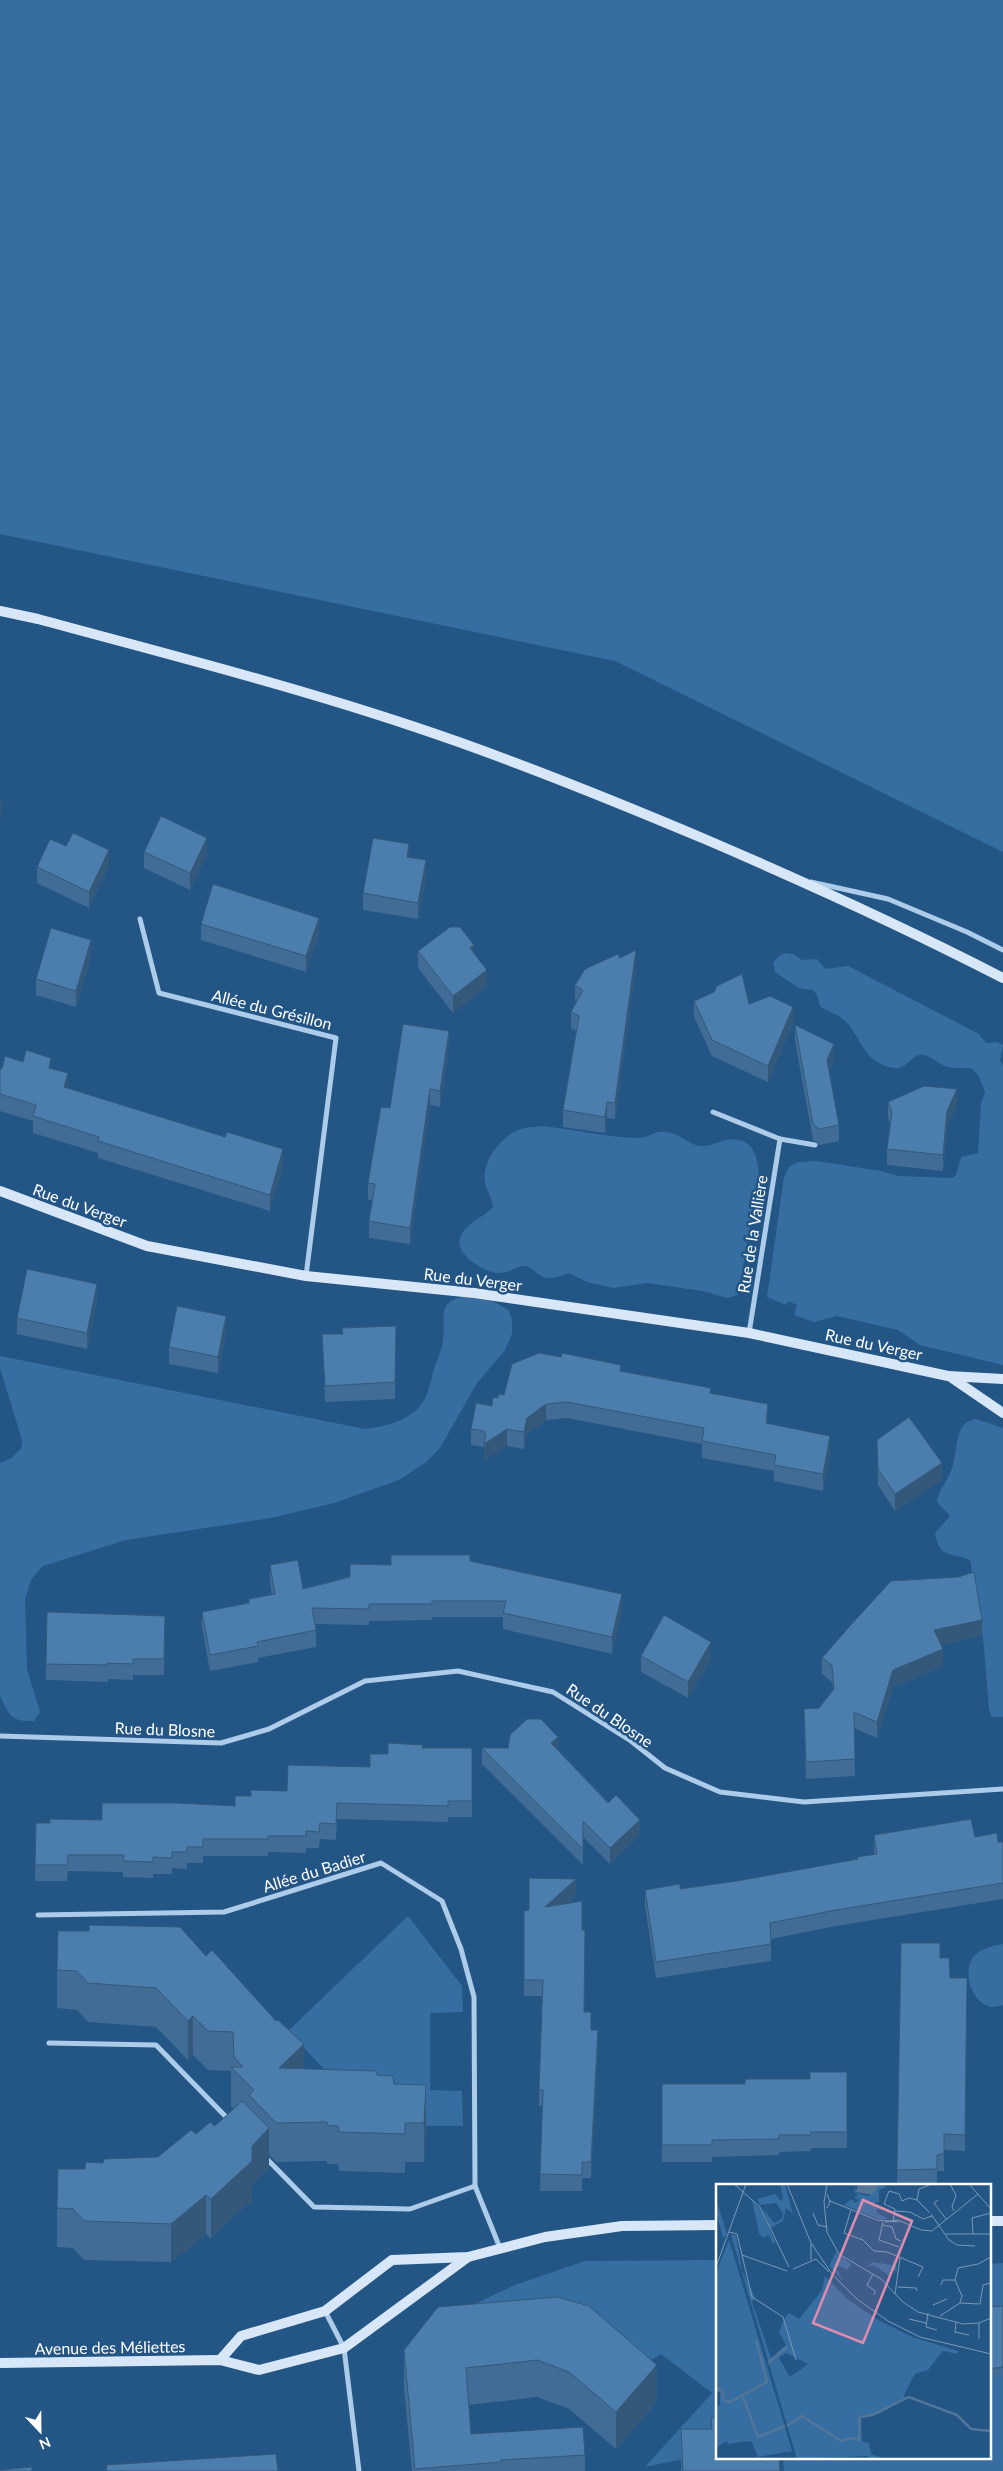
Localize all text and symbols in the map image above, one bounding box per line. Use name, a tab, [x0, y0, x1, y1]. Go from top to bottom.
street label: Allée du Grésillon	[210, 985, 334, 1033]
street label: Rue de la Vallière	[733, 1174, 771, 1294]
street label: Rue du Verger	[30, 1179, 130, 1231]
street label: Rue du Verger	[423, 1264, 523, 1294]
street label: Rue du Verger	[824, 1324, 924, 1364]
street label: Rue du Blosne	[563, 1679, 657, 1751]
street label: Rue du Blosne	[114, 1718, 216, 1740]
street label: Allée du Badier	[260, 1846, 368, 1896]
inset map	[716, 2184, 990, 2458]
street label: Avenue des Méliettes	[34, 2336, 186, 2358]
north arrow	[15, 2406, 65, 2456]
text: N	[37, 2434, 53, 2453]

